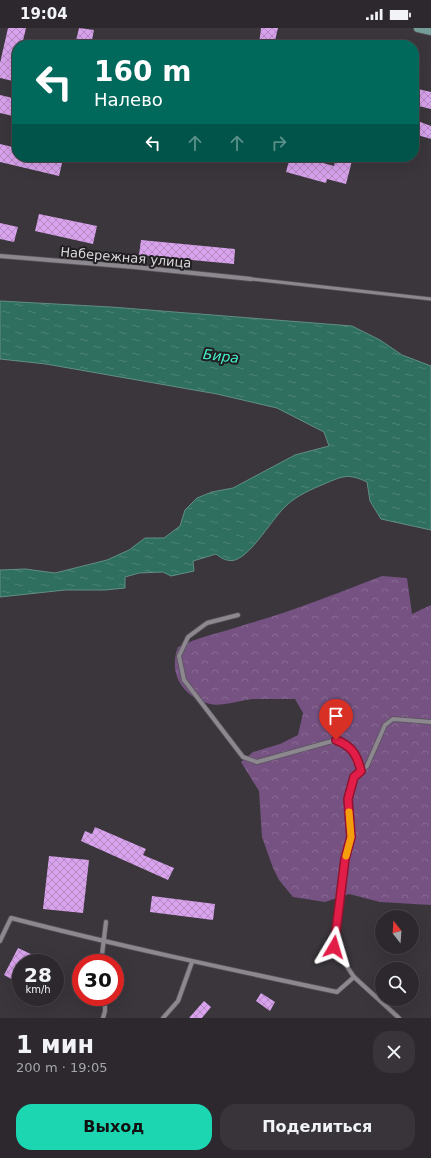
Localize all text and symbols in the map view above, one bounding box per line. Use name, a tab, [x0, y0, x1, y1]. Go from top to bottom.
text: 19:04	[20, 5, 68, 23]
text: 160 m	[94, 55, 191, 88]
icon: left	[28, 56, 80, 108]
text: Налево	[94, 89, 163, 110]
icon: left	[142, 132, 164, 154]
icon: ahead	[184, 132, 206, 154]
icon: ahead	[226, 132, 248, 154]
icon: right	[268, 132, 290, 154]
street label: Набережная улица	[60, 244, 192, 271]
water label: Бира	[202, 346, 240, 366]
pin	[319, 699, 353, 740]
icon: arrive	[325, 705, 347, 727]
north arrow	[375, 910, 419, 954]
map controls	[375, 910, 419, 1006]
position arrow	[313, 926, 355, 968]
speed limit sign: 30	[72, 954, 124, 1006]
button: search	[375, 962, 419, 1006]
text: 28	[24, 963, 52, 987]
text: km/h	[25, 984, 51, 995]
text: 1 мин	[16, 1031, 94, 1059]
button: close	[373, 1031, 415, 1073]
text: 200 m · 19:05	[16, 1060, 107, 1075]
button: Выход	[16, 1104, 212, 1150]
button: Поделиться	[220, 1104, 415, 1150]

